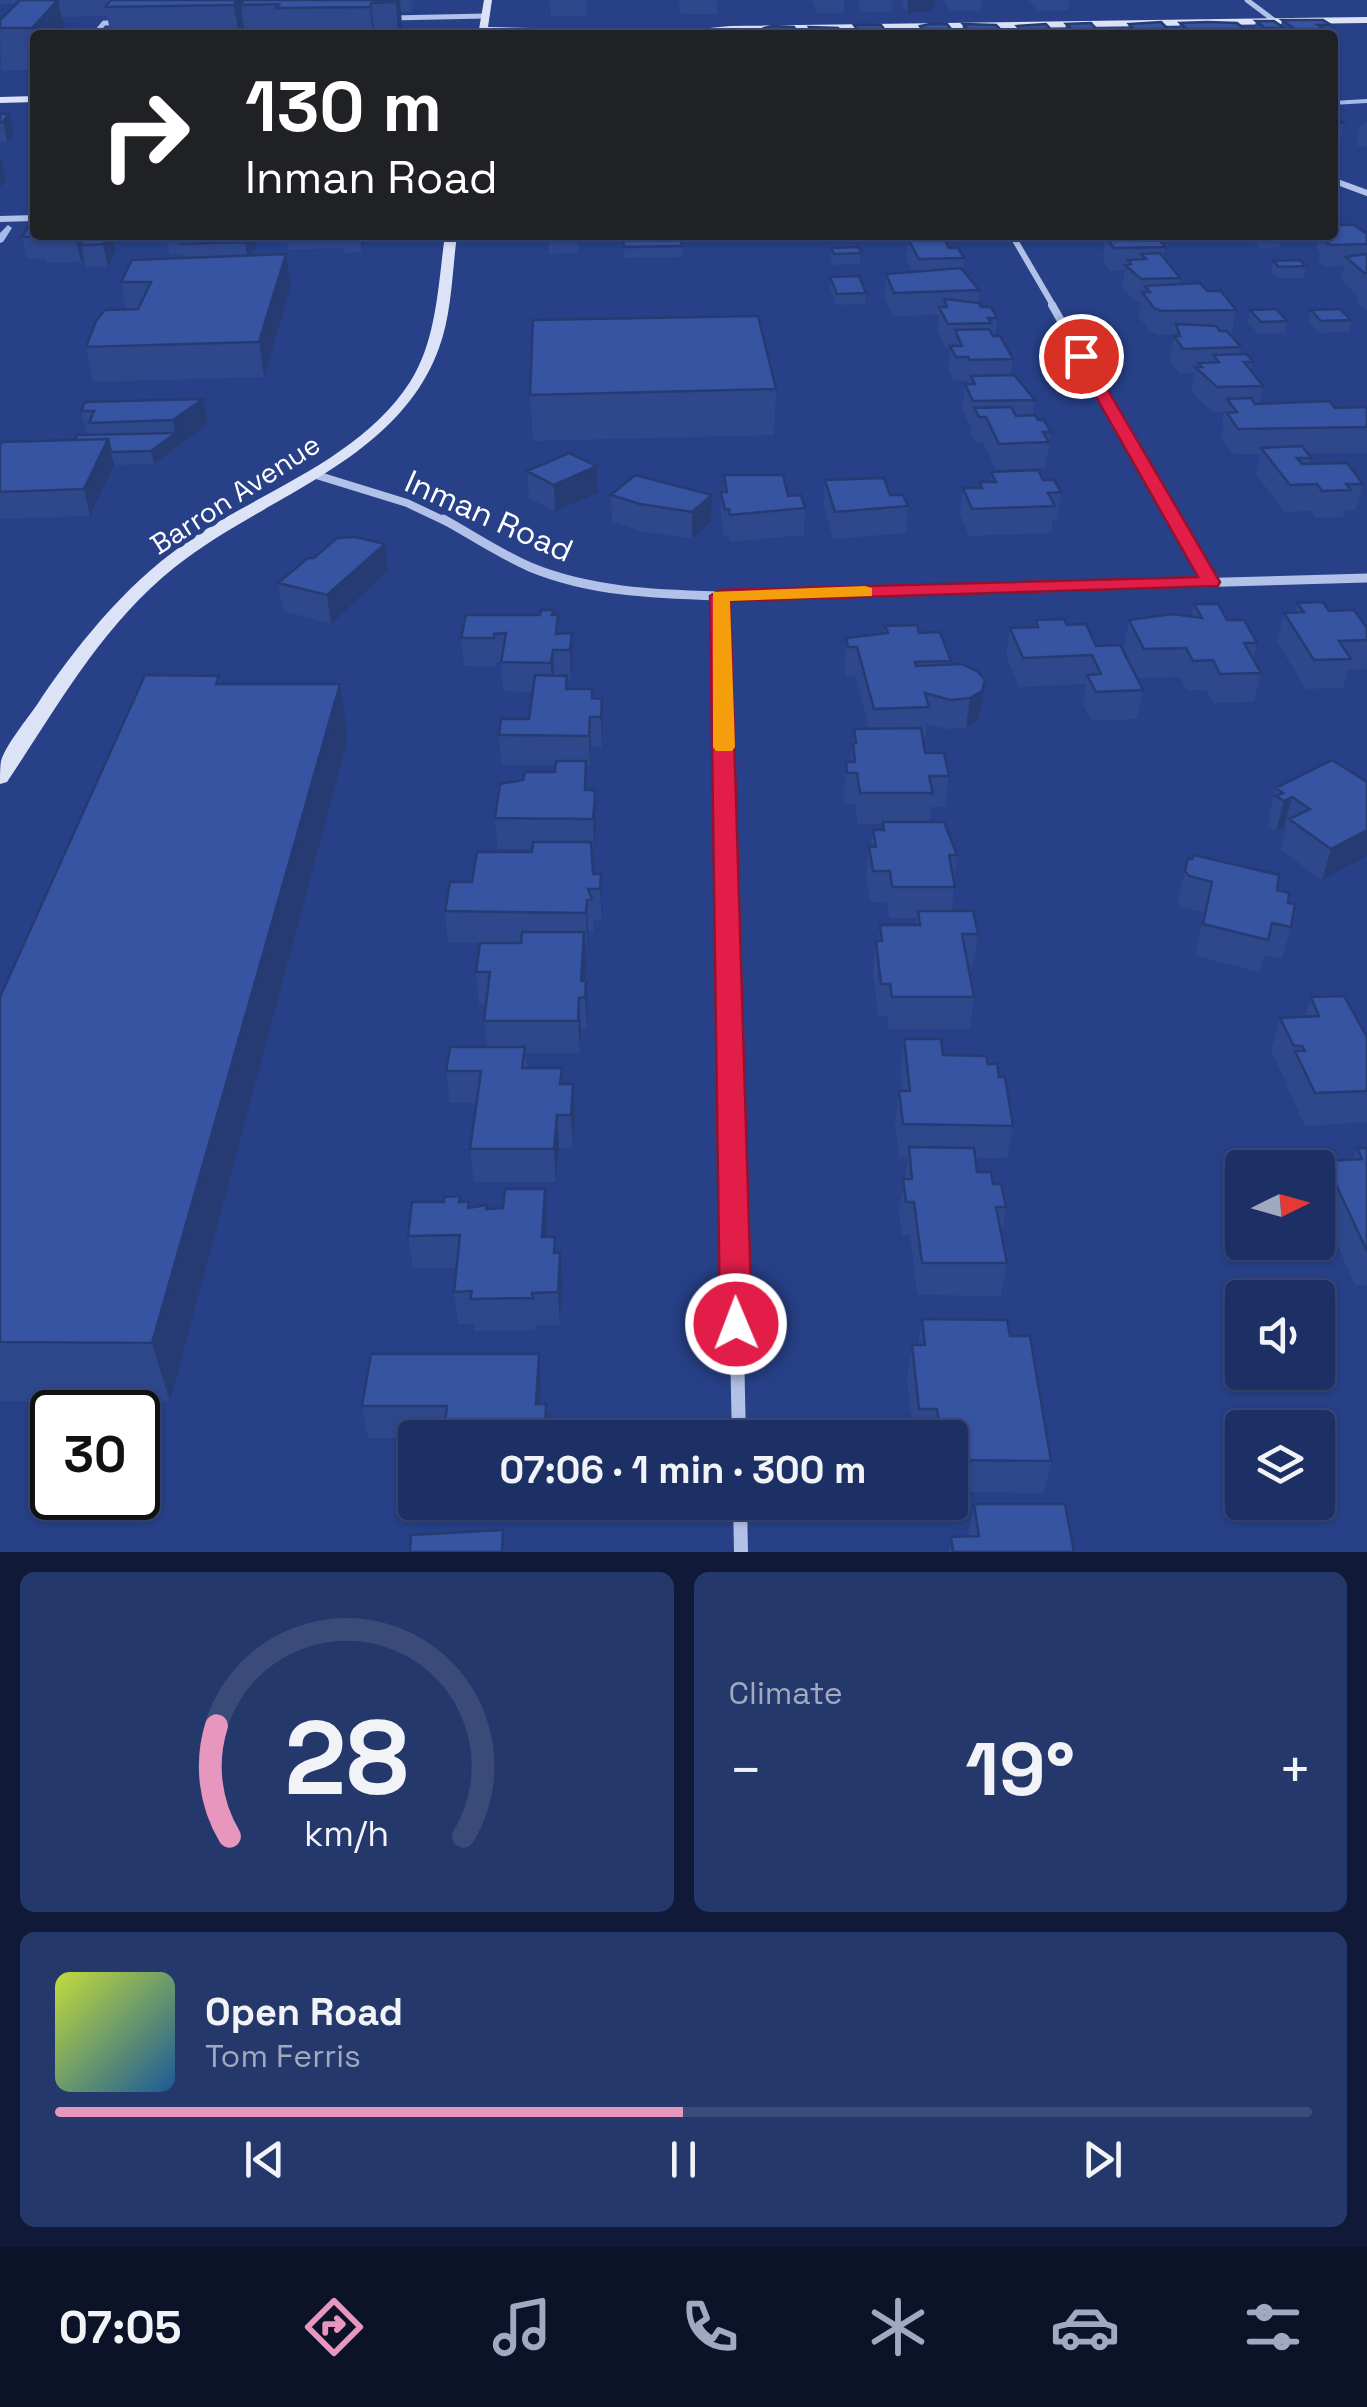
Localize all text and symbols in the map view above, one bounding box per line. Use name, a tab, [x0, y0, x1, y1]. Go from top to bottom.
text: 130 m	[245, 62, 442, 151]
icon: right	[80, 70, 210, 200]
text: Inman Road	[245, 149, 498, 206]
pin	[1039, 314, 1124, 399]
icon: arrive	[1054, 329, 1109, 384]
street label: Barron Avenue	[143, 426, 327, 562]
street label: Inman Road	[399, 461, 579, 571]
north arrow	[1225, 1150, 1335, 1260]
map controls	[1225, 1150, 1335, 1520]
position arrow	[684, 1272, 788, 1376]
button: sound	[1225, 1280, 1335, 1390]
speed limit sign: 30	[30, 1390, 160, 1520]
button: layers	[1225, 1410, 1335, 1520]
text: 07:06 · 1 min · 300 m	[500, 1446, 866, 1494]
text: Climate	[729, 1673, 843, 1713]
text: 28	[285, 1692, 409, 1824]
text: 19°	[965, 1721, 1075, 1817]
text: −	[729, 1735, 763, 1805]
text: +	[1278, 1735, 1312, 1805]
text: km/h	[304, 1811, 389, 1856]
text: Open Road	[205, 1988, 403, 2036]
text: Tom Ferris	[205, 2036, 361, 2076]
icon: previous	[237, 2132, 292, 2187]
icon: pause	[656, 2132, 711, 2187]
icon: next	[1075, 2132, 1130, 2187]
icon: directions	[299, 2292, 369, 2362]
icon: music	[487, 2292, 557, 2362]
icon: phone	[675, 2292, 745, 2362]
icon: climate	[863, 2292, 933, 2362]
icon: car	[1050, 2292, 1120, 2362]
icon: filters	[1238, 2292, 1308, 2362]
text: 07:05	[59, 2299, 182, 2356]

